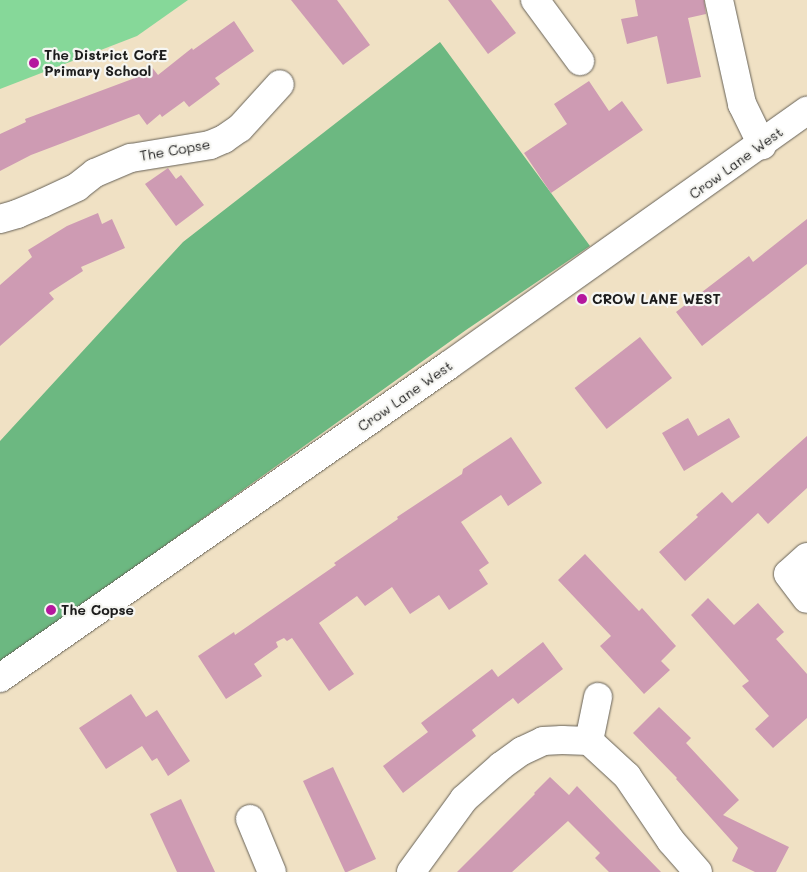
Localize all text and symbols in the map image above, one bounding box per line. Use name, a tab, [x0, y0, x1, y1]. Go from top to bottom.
place label: The District CofE Primary School	[44, 47, 167, 80]
marker: The District CofE Primary School	[28, 57, 40, 69]
street label: Crow Lane West	[686, 123, 786, 203]
street label: The Copse	[138, 136, 212, 164]
place label: CROW LANE WEST	[592, 291, 721, 307]
marker: CROW LANE WEST	[576, 293, 588, 305]
street label: Crow Lane West	[354, 357, 456, 435]
place label: The Copse	[61, 602, 134, 618]
marker: The Copse	[45, 604, 57, 616]

